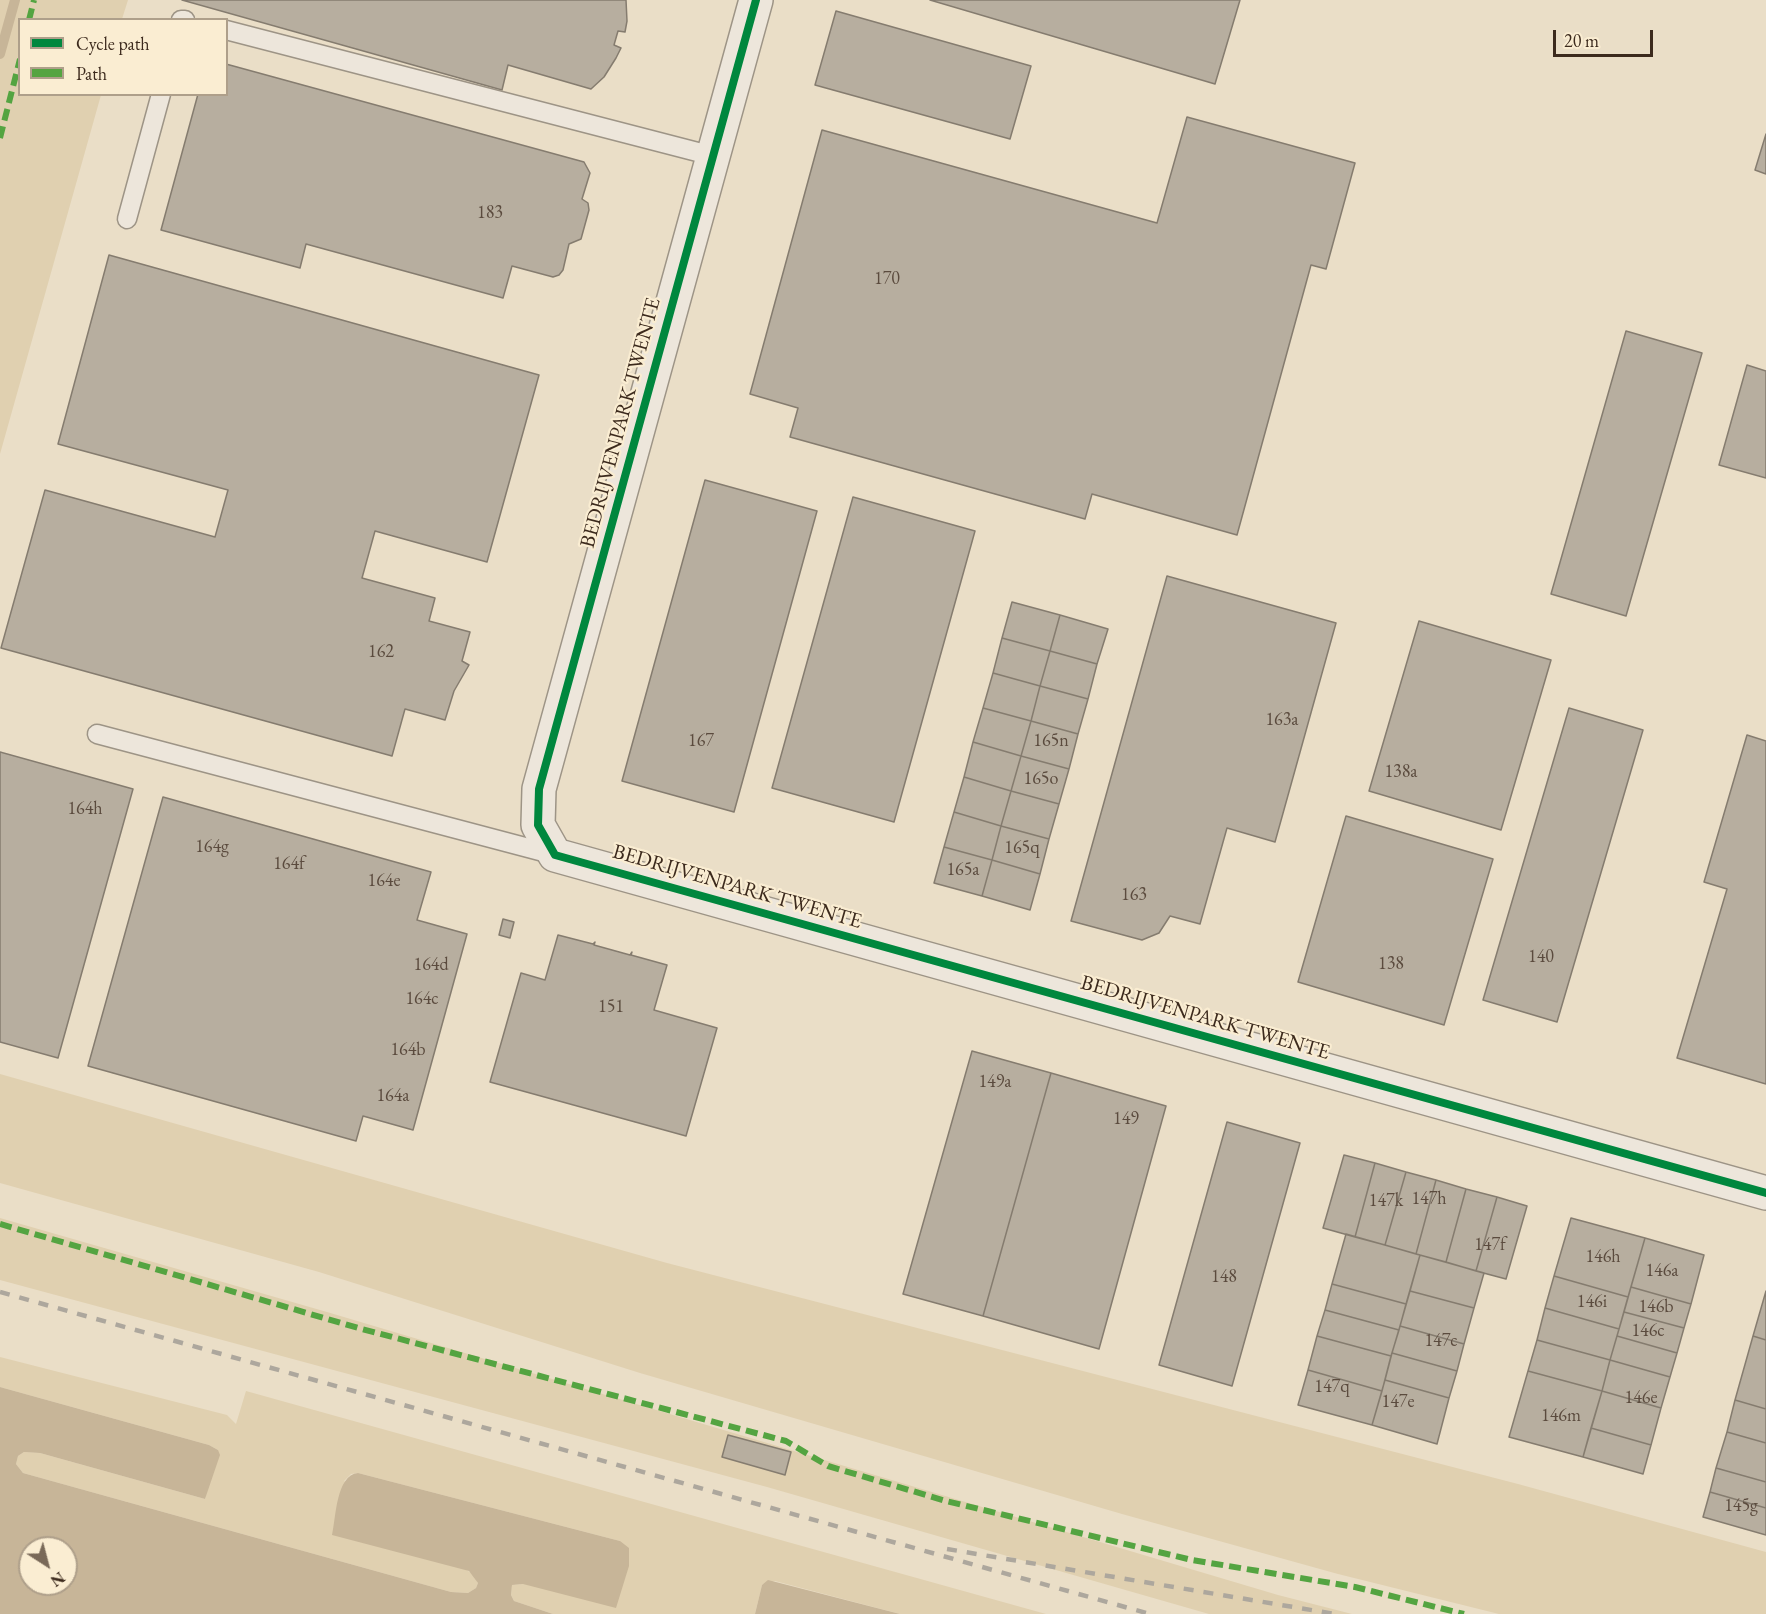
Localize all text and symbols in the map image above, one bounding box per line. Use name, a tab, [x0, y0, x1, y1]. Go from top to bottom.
legend	[18, 18, 228, 96]
scale bar	[1556, 18, 1656, 56]
text: 20 m	[1564, 29, 1599, 52]
text: Cycle path	[76, 32, 150, 55]
text: Path	[76, 62, 107, 85]
house number: 183	[477, 202, 503, 224]
house number: 170	[874, 268, 900, 290]
street label: BEDRIJVENPARK TWENTE	[575, 295, 667, 551]
house number: 162	[368, 641, 394, 663]
house number: 163a	[1265, 709, 1299, 731]
house number: 167	[688, 730, 714, 752]
house number: 165n	[1033, 730, 1069, 752]
house number: 138a	[1384, 761, 1418, 783]
house number: 165o	[1024, 768, 1058, 790]
house number: 164h	[67, 798, 103, 820]
house number: 164g	[195, 836, 229, 858]
house number: 165q	[1004, 837, 1040, 859]
street label: BEDRIJVENPARK TWENTE	[609, 839, 865, 935]
house number: 164f	[273, 853, 305, 875]
house number: 165a	[946, 859, 980, 881]
house number: 164e	[368, 870, 400, 892]
house number: 163	[1121, 884, 1147, 906]
house number: 140	[1528, 946, 1554, 968]
house number: 138	[1378, 953, 1404, 975]
house number: 164d	[413, 954, 449, 976]
street label: BEDRIJVENPARK TWENTE	[1077, 970, 1333, 1066]
house number: 164c	[405, 988, 439, 1010]
house number: 151	[598, 996, 624, 1018]
house number: 164b	[390, 1039, 426, 1061]
house number: 149a	[978, 1071, 1012, 1093]
house number: 164a	[376, 1085, 410, 1107]
house number: 149	[1113, 1108, 1139, 1130]
house number: 147h	[1411, 1188, 1447, 1210]
house number: 147k	[1369, 1190, 1403, 1212]
house number: 147f	[1474, 1234, 1506, 1256]
house number: 146h	[1585, 1246, 1621, 1268]
house number: 146a	[1645, 1260, 1679, 1282]
house number: 148	[1211, 1266, 1237, 1288]
house number: 146i	[1577, 1291, 1607, 1313]
house number: 146b	[1638, 1296, 1674, 1318]
house number: 146c	[1631, 1320, 1665, 1342]
house number: 147c	[1424, 1330, 1458, 1352]
house number: 147q	[1314, 1376, 1350, 1398]
house number: 146e	[1625, 1387, 1657, 1409]
house number: 147e	[1382, 1391, 1414, 1413]
house number: 146m	[1541, 1405, 1581, 1427]
house number: 145g	[1724, 1495, 1758, 1517]
north arrow	[18, 1536, 78, 1596]
text: N	[46, 1567, 69, 1592]

